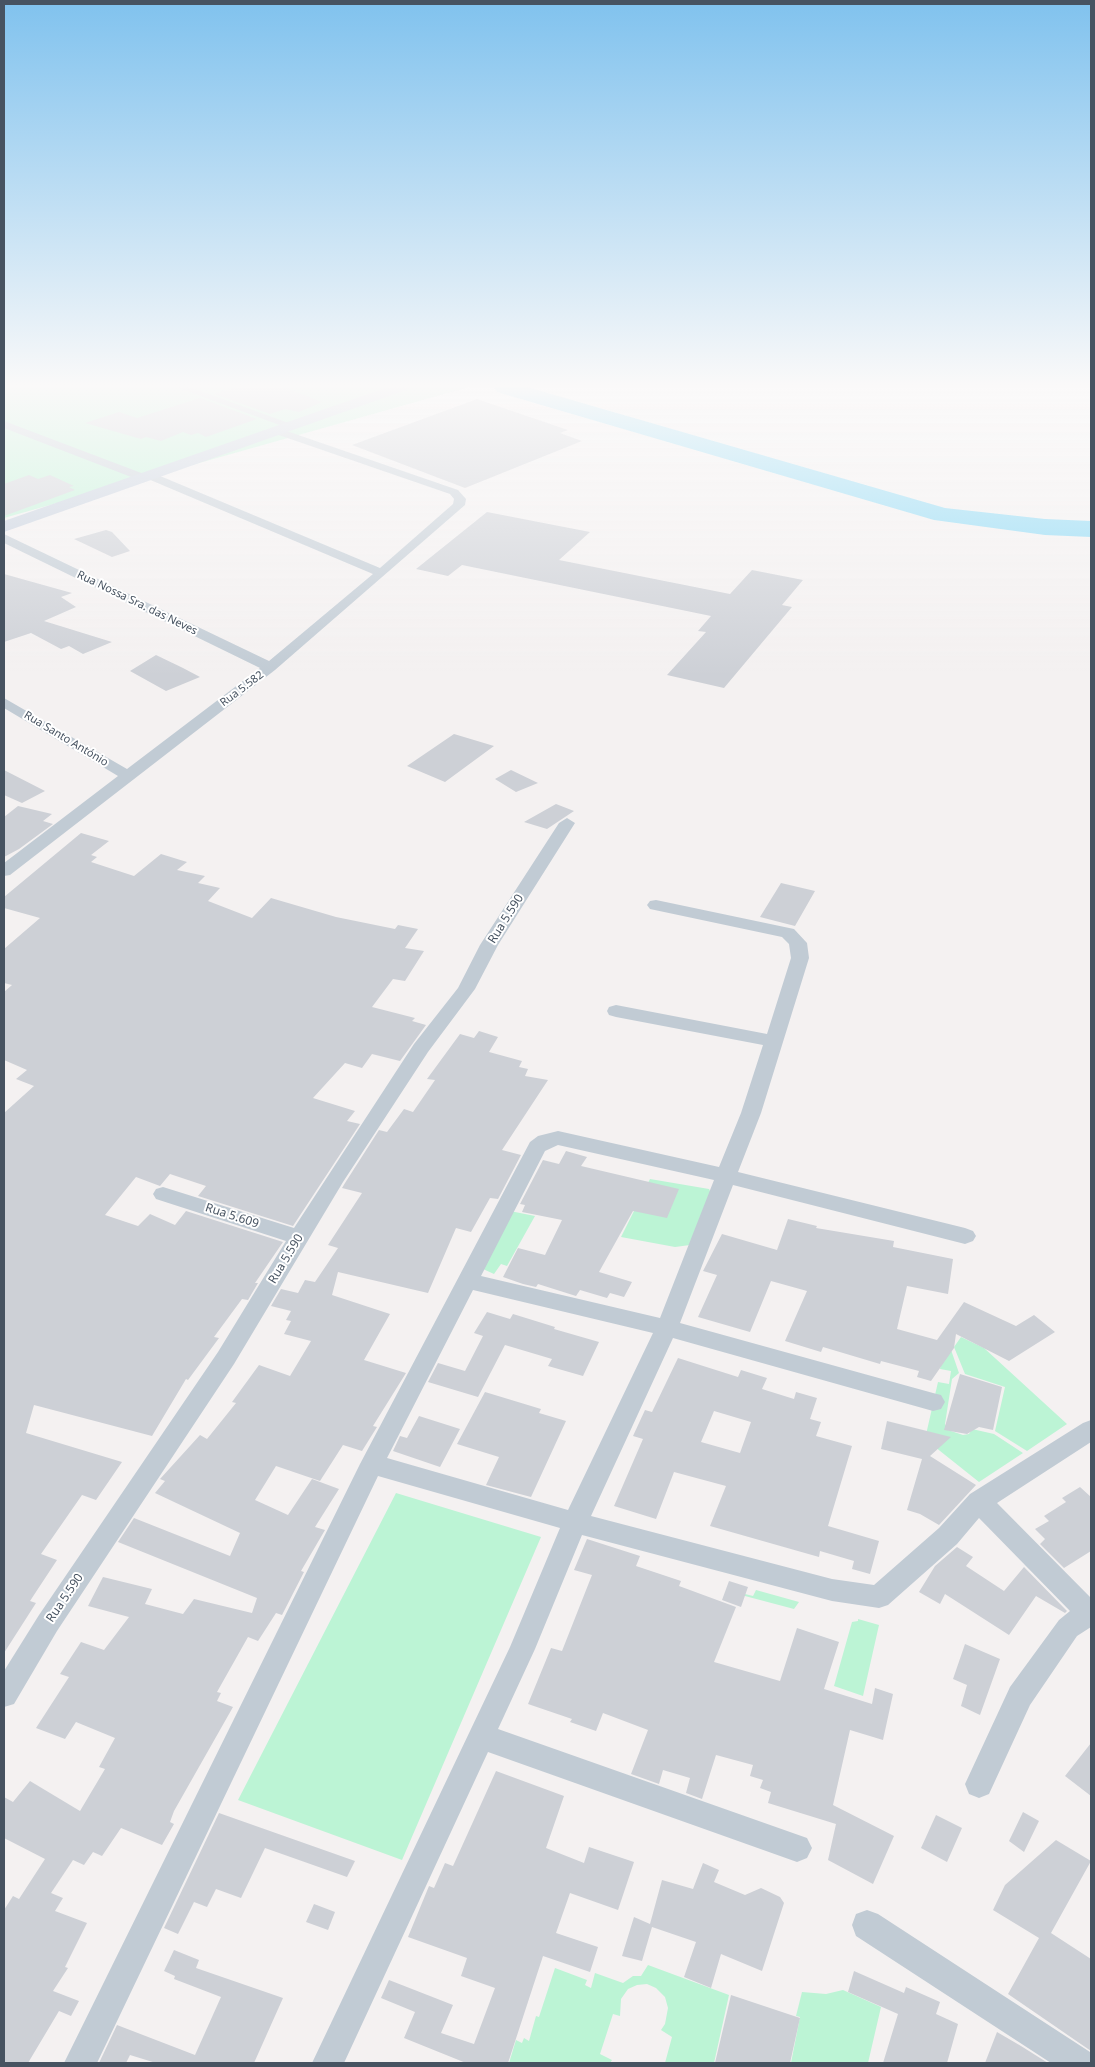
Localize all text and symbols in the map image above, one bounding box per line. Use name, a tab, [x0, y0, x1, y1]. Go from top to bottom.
street label: Rua Nossa Sra. das Neves	[75, 568, 199, 638]
street label: Rua 5.582	[218, 668, 266, 710]
street label: Rua Santo António	[21, 709, 111, 769]
street label: Rua 5.590	[485, 892, 527, 946]
street label: Rua 5.609	[203, 1201, 261, 1231]
street label: Rua 5.590	[266, 1232, 306, 1286]
street label: Rua 5.590	[44, 1571, 86, 1625]

